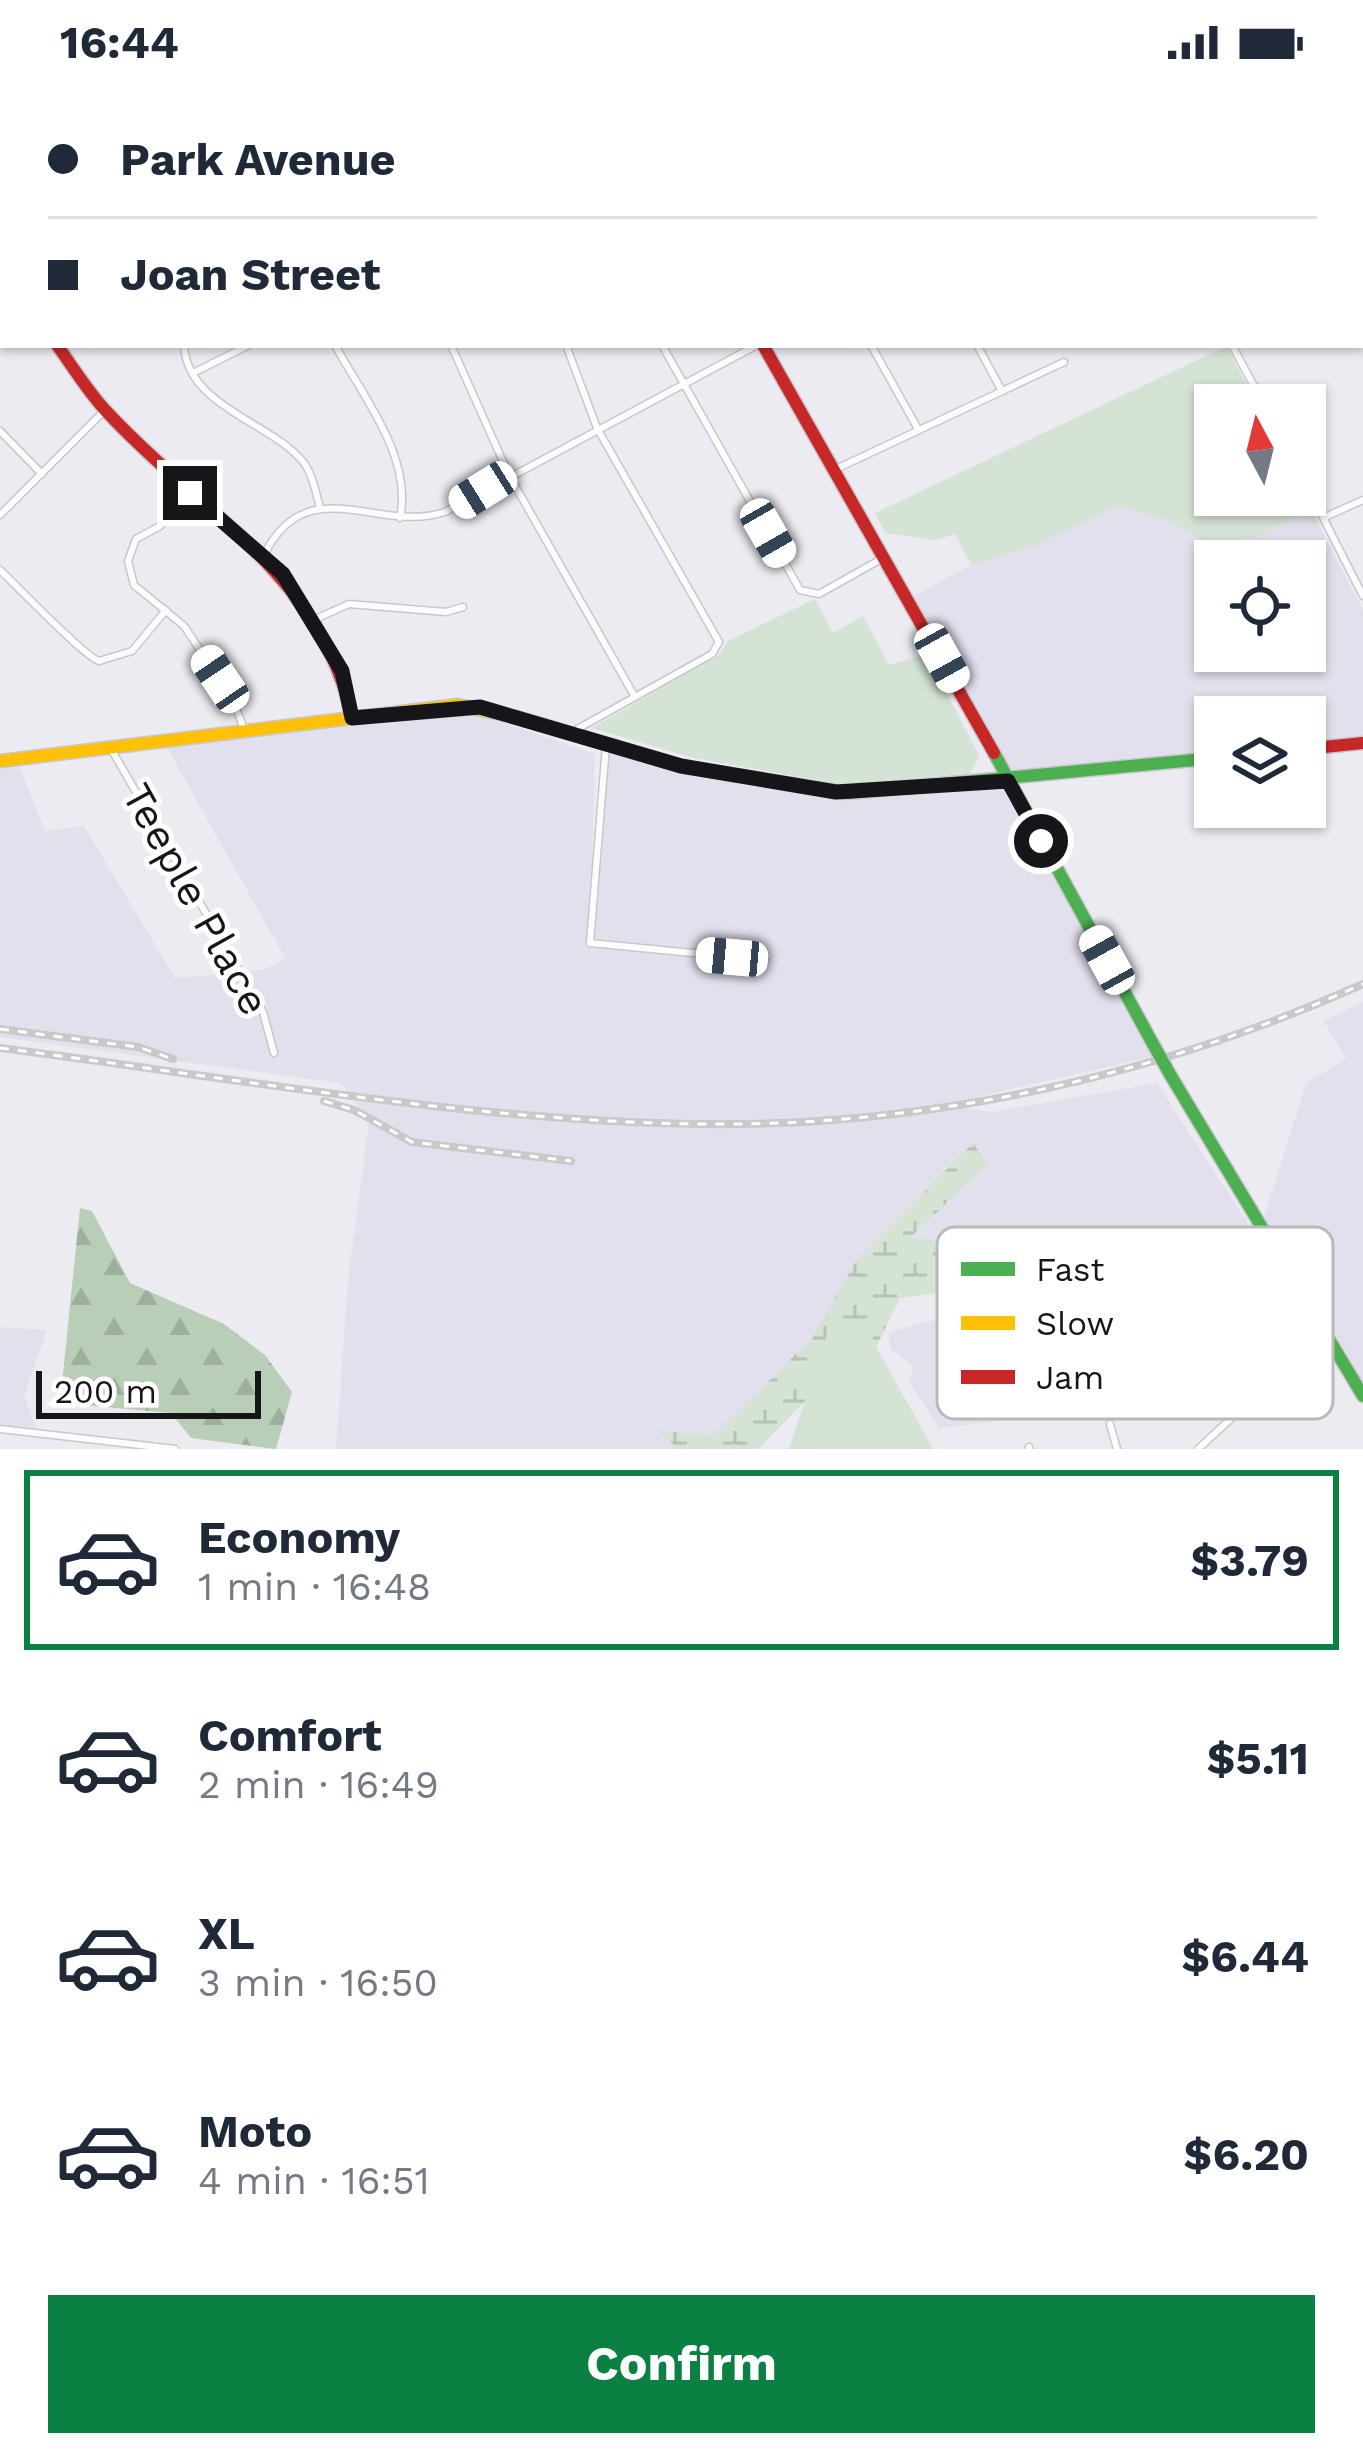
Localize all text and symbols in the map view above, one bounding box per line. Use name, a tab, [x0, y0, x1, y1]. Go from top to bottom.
text: 16:44	[60, 16, 179, 69]
text: Park Avenue	[120, 133, 396, 186]
text: Joan Street	[120, 248, 381, 301]
north arrow	[1194, 384, 1326, 516]
map controls	[1194, 384, 1326, 828]
car	[443, 456, 523, 524]
route end	[163, 466, 217, 520]
car	[734, 493, 802, 573]
button: locate	[1194, 540, 1326, 672]
car	[909, 618, 975, 698]
car	[185, 639, 255, 719]
button: layers	[1194, 696, 1326, 828]
street label: Teeple Place	[112, 775, 280, 1023]
route start	[1014, 814, 1068, 868]
car	[1074, 920, 1140, 1000]
car	[695, 936, 769, 978]
legend	[937, 1227, 1333, 1419]
text: Fast	[1036, 1250, 1105, 1289]
text: Slow	[1036, 1304, 1114, 1343]
text: Jam	[1036, 1358, 1104, 1397]
scale bar	[36, 1365, 261, 1418]
text: 200 m	[54, 1372, 157, 1411]
icon: car	[54, 1506, 162, 1614]
text: Economy	[198, 1511, 400, 1564]
text: $3.79	[1190, 1534, 1309, 1587]
text: 1 min · 16:48	[198, 1564, 431, 1609]
icon: car	[54, 1704, 162, 1812]
text: Comfort	[198, 1709, 382, 1762]
text: $5.11	[1207, 1732, 1309, 1785]
text: 2 min · 16:49	[198, 1762, 439, 1807]
icon: car	[54, 1902, 162, 2010]
text: XL	[198, 1907, 255, 1960]
text: $6.44	[1181, 1930, 1309, 1983]
text: 3 min · 16:50	[198, 1960, 438, 2005]
icon: car	[54, 2100, 162, 2208]
text: Moto	[198, 2105, 312, 2158]
text: $6.20	[1184, 2128, 1309, 2181]
text: 4 min · 16:51	[198, 2158, 430, 2203]
button: Confirm	[48, 2295, 1315, 2433]

